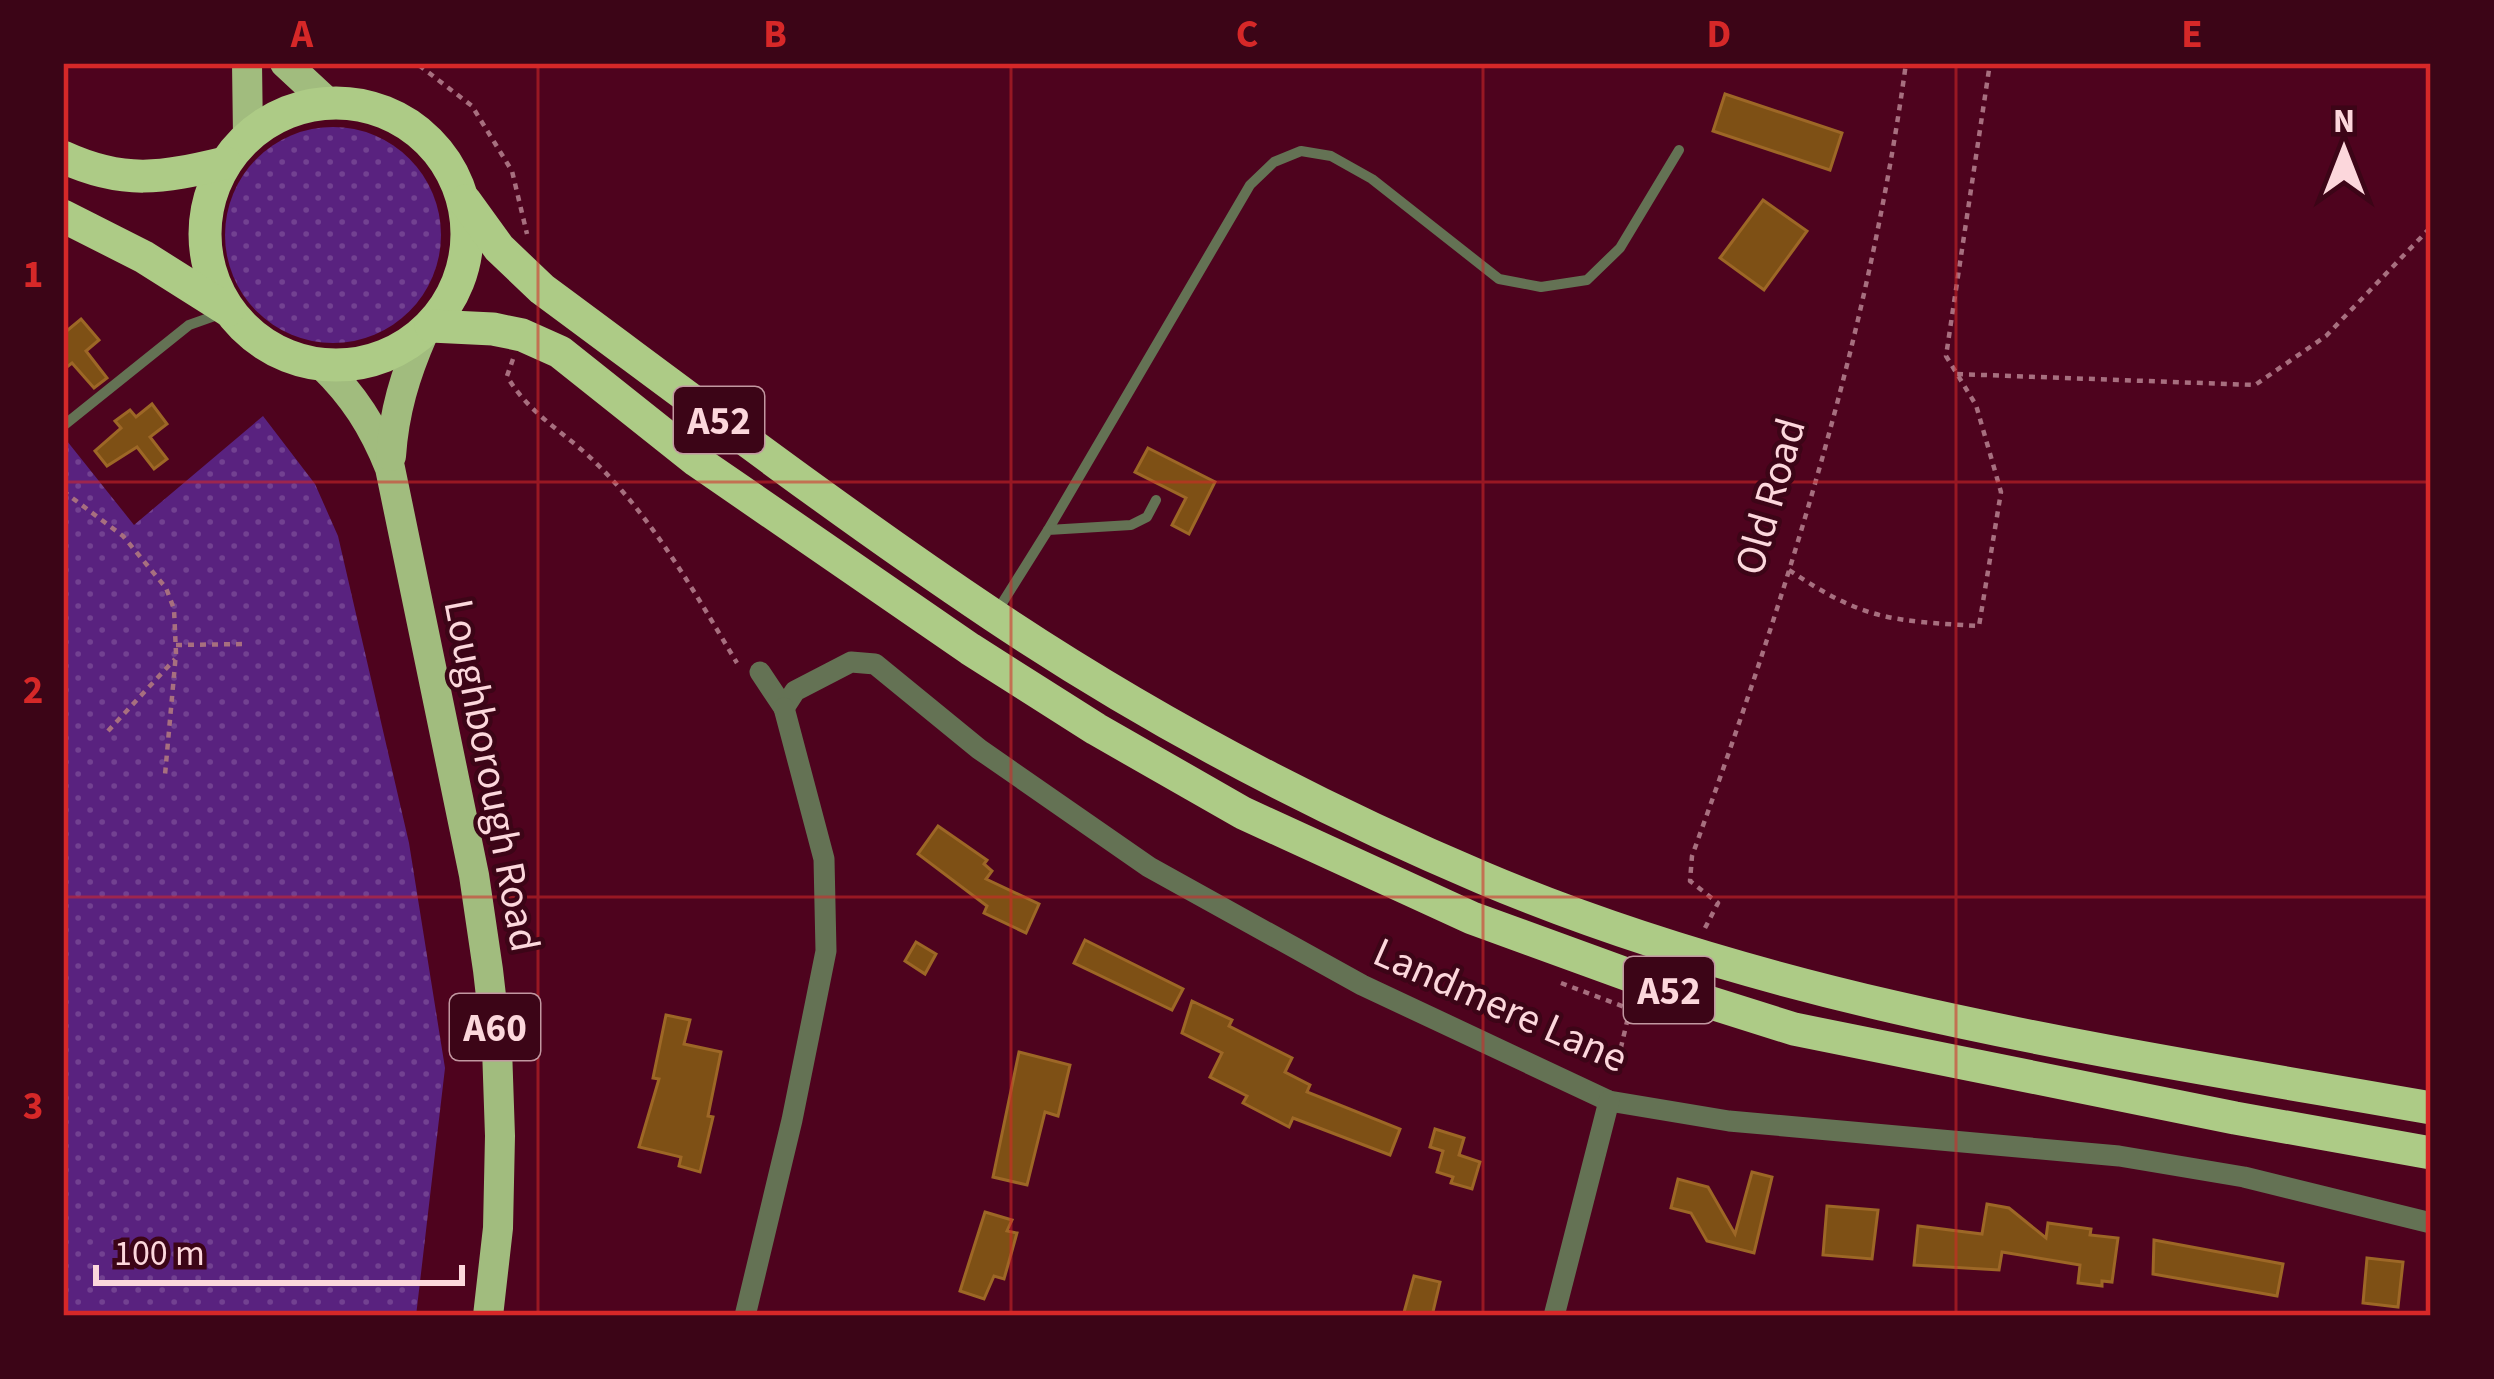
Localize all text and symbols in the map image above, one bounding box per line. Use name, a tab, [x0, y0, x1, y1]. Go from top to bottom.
text: A	[290, 7, 314, 63]
text: B	[763, 7, 787, 63]
text: C	[1236, 7, 1258, 63]
text: D	[1707, 7, 1731, 63]
text: E	[2181, 7, 2203, 63]
north arrow	[2284, 90, 2404, 210]
text: N	[2333, 98, 2355, 145]
text: 1	[23, 247, 43, 303]
road number: A52	[674, 387, 764, 453]
street label: Old Road	[1720, 411, 1822, 582]
street label: Loughborough Road	[427, 594, 555, 957]
text: 2	[23, 663, 43, 719]
street label: Landmere Lane	[1364, 923, 1637, 1089]
road number: A52	[1624, 957, 1714, 1023]
road number: A60	[450, 994, 540, 1060]
text: 3	[23, 1079, 43, 1135]
scale bar	[96, 1211, 462, 1285]
text: 100 m	[114, 1228, 205, 1279]

